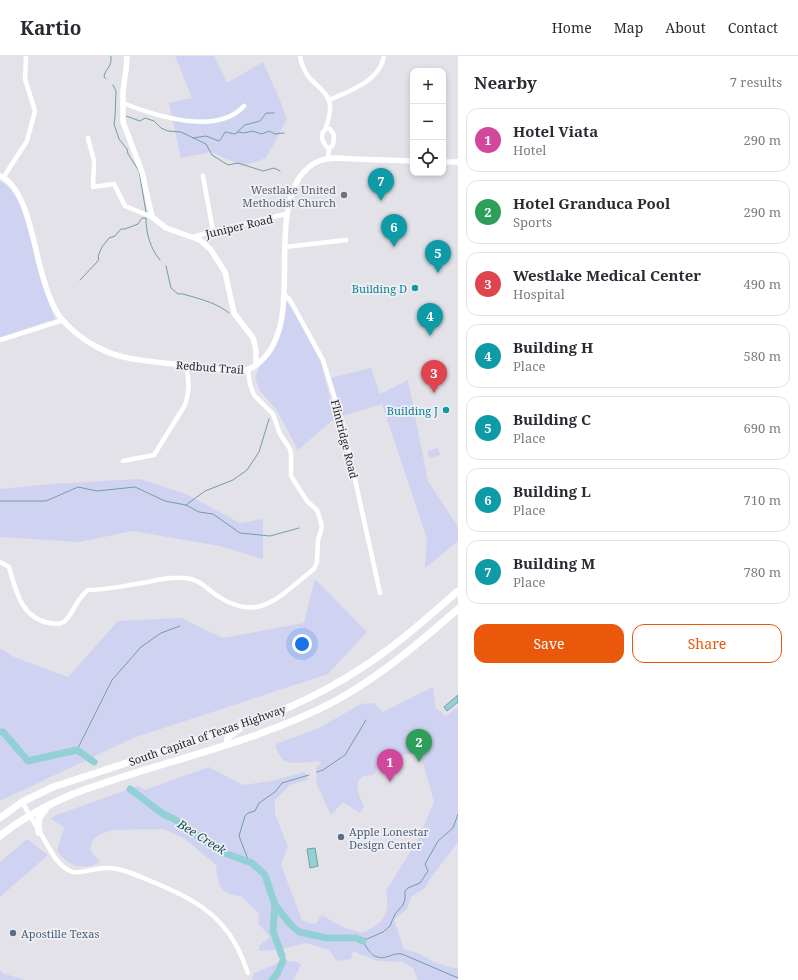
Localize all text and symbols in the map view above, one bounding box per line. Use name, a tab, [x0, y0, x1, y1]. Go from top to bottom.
text: Kartio	[20, 15, 81, 41]
text: Home	[552, 18, 592, 37]
text: Map	[614, 18, 643, 37]
text: About	[665, 18, 706, 37]
text: Contact	[728, 18, 778, 37]
map controls	[410, 68, 446, 176]
button: +	[410, 68, 446, 104]
text: Nearby	[474, 71, 537, 94]
text: 7 results	[730, 73, 782, 91]
button: −	[410, 104, 446, 140]
text: Hotel Viata	[513, 121, 598, 141]
text: 1	[484, 131, 492, 149]
text: 290 m	[744, 131, 781, 149]
button: locate	[410, 140, 446, 176]
text: Hotel	[513, 141, 546, 159]
pin: 7	[368, 168, 394, 201]
place label: Westlake United Methodist Church	[242, 182, 336, 210]
marker: Westlake United Methodist Church	[339, 190, 349, 200]
text: Hotel Granduca Pool	[513, 193, 670, 213]
text: 2	[484, 203, 492, 221]
text: 290 m	[744, 203, 781, 221]
street label: Juniper Road	[203, 211, 274, 241]
text: Sports	[513, 213, 552, 231]
pin: 6	[381, 214, 407, 247]
pin: 5	[425, 240, 451, 273]
text: Westlake Medical Center	[513, 265, 701, 285]
text: 3	[484, 275, 492, 293]
text: 490 m	[744, 275, 781, 293]
place label: Building D	[352, 281, 407, 296]
marker: Building D	[410, 283, 420, 293]
text: Hospital	[513, 285, 565, 303]
pin: 4	[417, 303, 443, 336]
text: Building H	[513, 337, 593, 357]
text: 4	[484, 347, 492, 365]
text: 580 m	[744, 347, 781, 365]
street label: Redbud Trail	[176, 357, 245, 377]
text: Place	[513, 357, 546, 375]
pin: 3	[421, 360, 447, 393]
street label: Flintridge Road	[328, 398, 362, 480]
place label: Building J	[387, 403, 438, 418]
marker: Building J	[441, 405, 451, 415]
text: Building C	[513, 409, 591, 429]
text: 5	[484, 419, 492, 437]
text: 690 m	[744, 419, 781, 437]
text: Place	[513, 429, 546, 447]
text: Building L	[513, 481, 591, 501]
text: 6	[484, 491, 492, 509]
text: 710 m	[744, 491, 781, 509]
text: Place	[513, 501, 546, 519]
text: Building M	[513, 553, 595, 573]
text: 7	[484, 563, 492, 581]
text: 780 m	[744, 563, 781, 581]
text: Place	[513, 573, 546, 591]
button: Save	[474, 624, 624, 663]
button: Share	[632, 624, 782, 663]
your location	[292, 634, 312, 654]
street label: South Capital of Texas Highway	[126, 701, 288, 769]
pin: 2	[406, 729, 432, 762]
pin: 1	[377, 749, 403, 782]
water label: Bee Creek	[174, 815, 231, 859]
place label: Apple Lonestar Design Center	[349, 824, 430, 852]
marker: Apple Lonestar Design Center	[336, 832, 346, 842]
place label: Apostille Texas	[21, 926, 99, 941]
marker: Apostille Texas	[8, 928, 18, 938]

